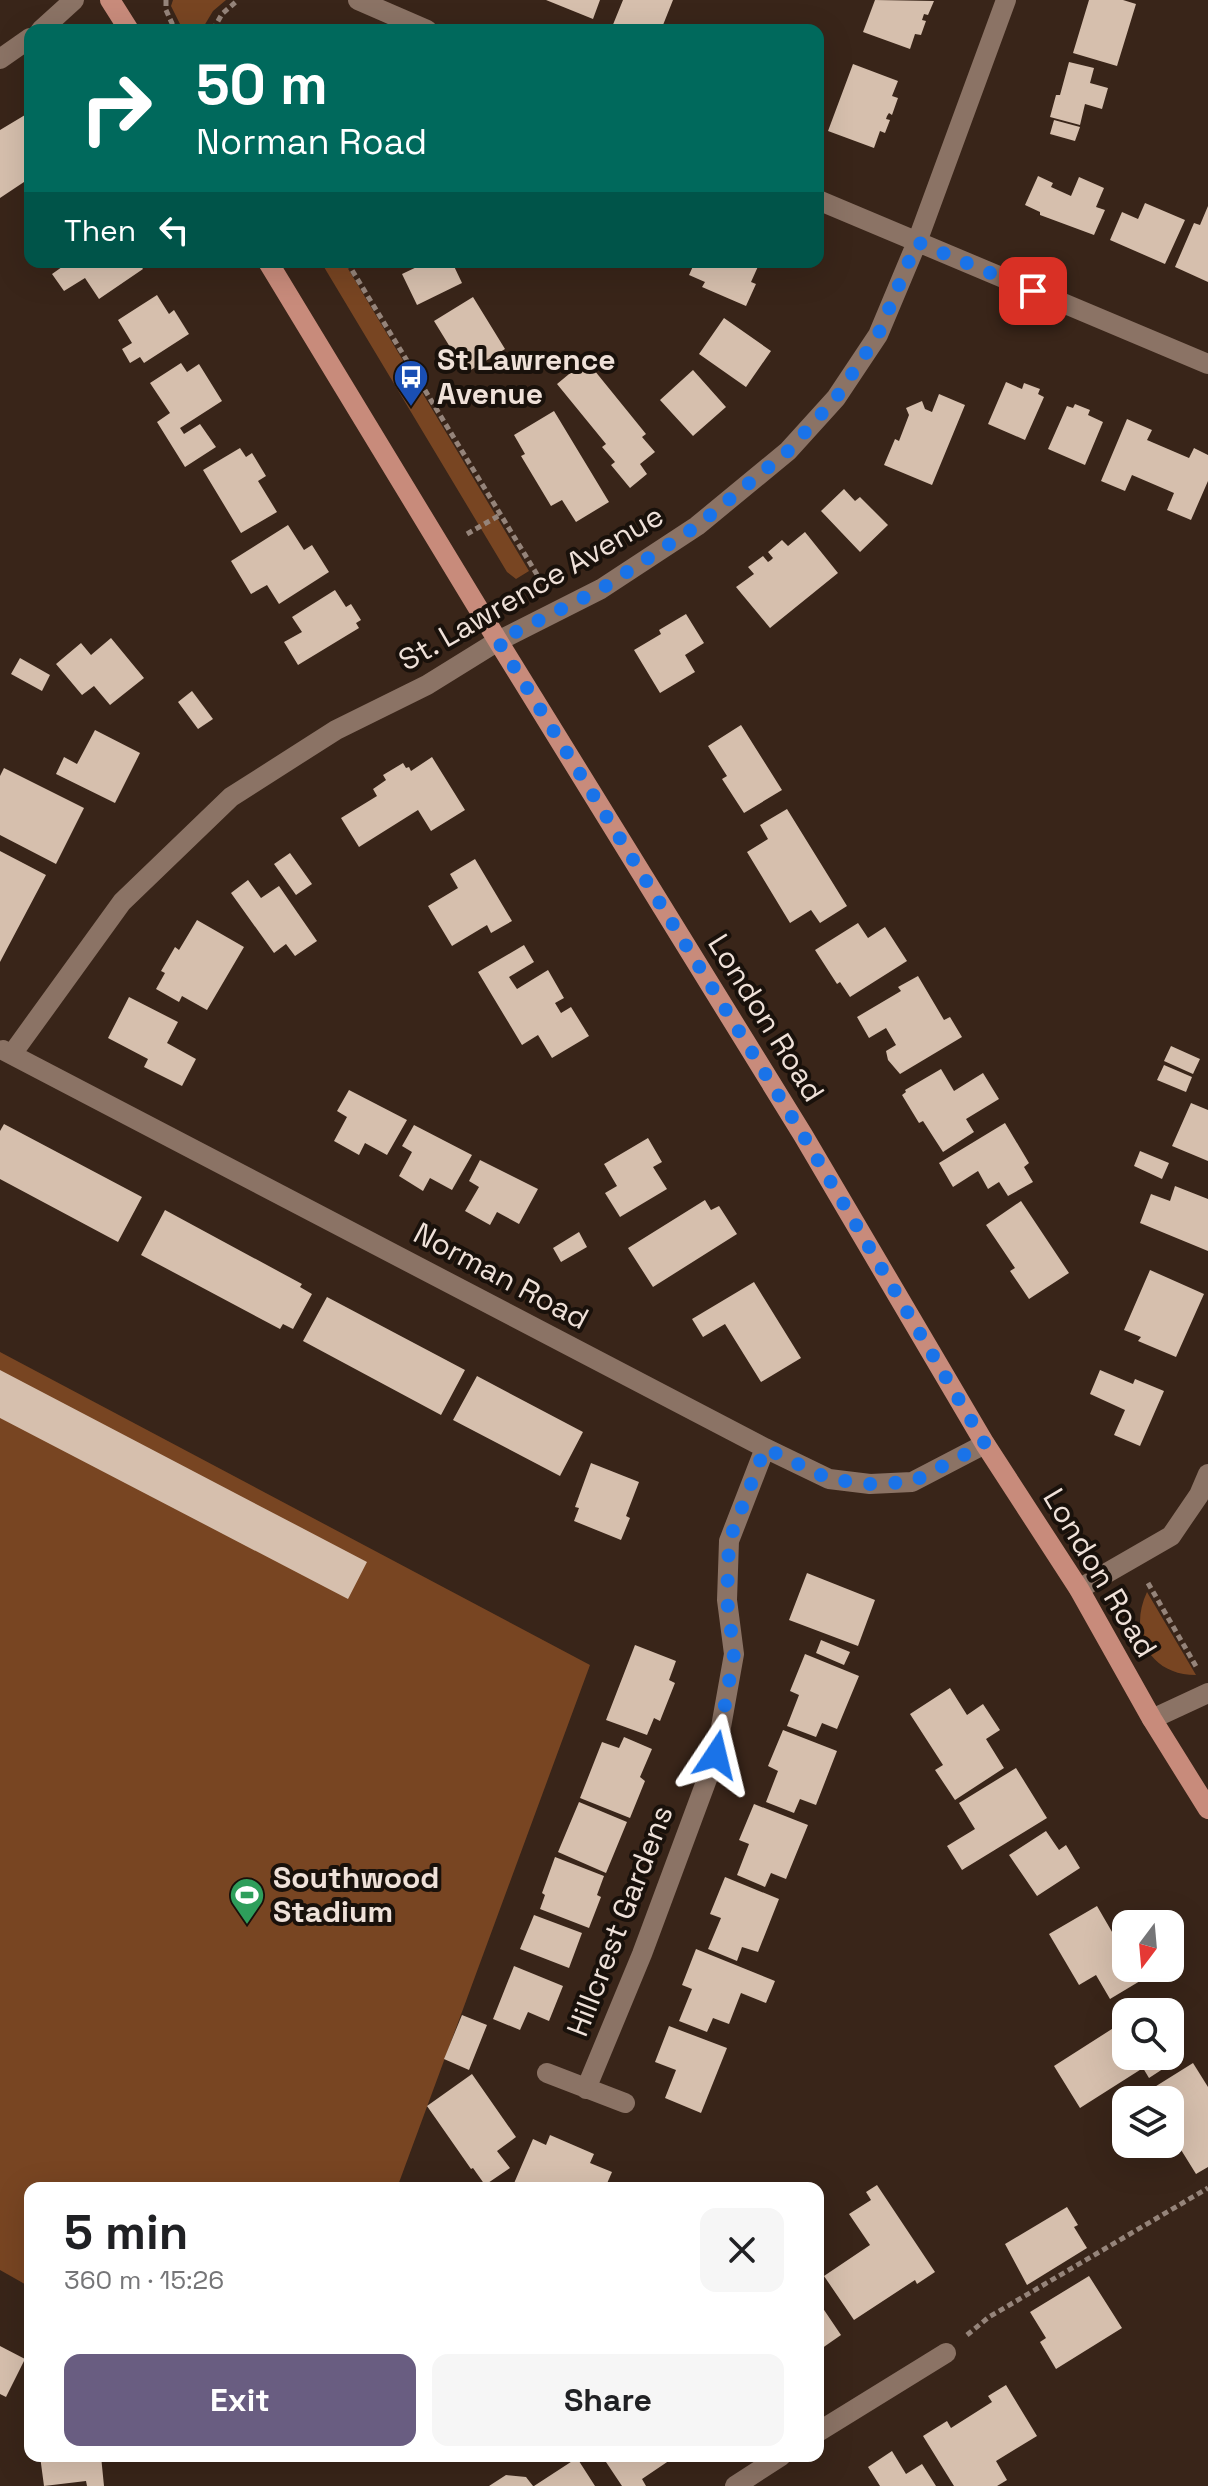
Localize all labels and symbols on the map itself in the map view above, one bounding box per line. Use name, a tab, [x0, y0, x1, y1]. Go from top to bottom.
pin	[999, 257, 1067, 325]
place label: St Lawrence Avenue	[437, 340, 616, 413]
bus stop icon: St Lawrence Avenue	[392, 358, 430, 408]
street label: St. Lawrence Avenue	[391, 496, 670, 679]
street label: London Road	[699, 926, 834, 1109]
street label: Norman Road	[407, 1213, 595, 1338]
street label: London Road	[1035, 1481, 1166, 1665]
position arrow	[674, 1713, 758, 1797]
street label: Hillcrest Gardens	[558, 1800, 682, 2042]
place label: Southwood Stadium	[273, 1858, 440, 1931]
sports icon: Southwood Stadium	[228, 1876, 266, 1926]
north arrow	[1112, 1910, 1184, 1982]

